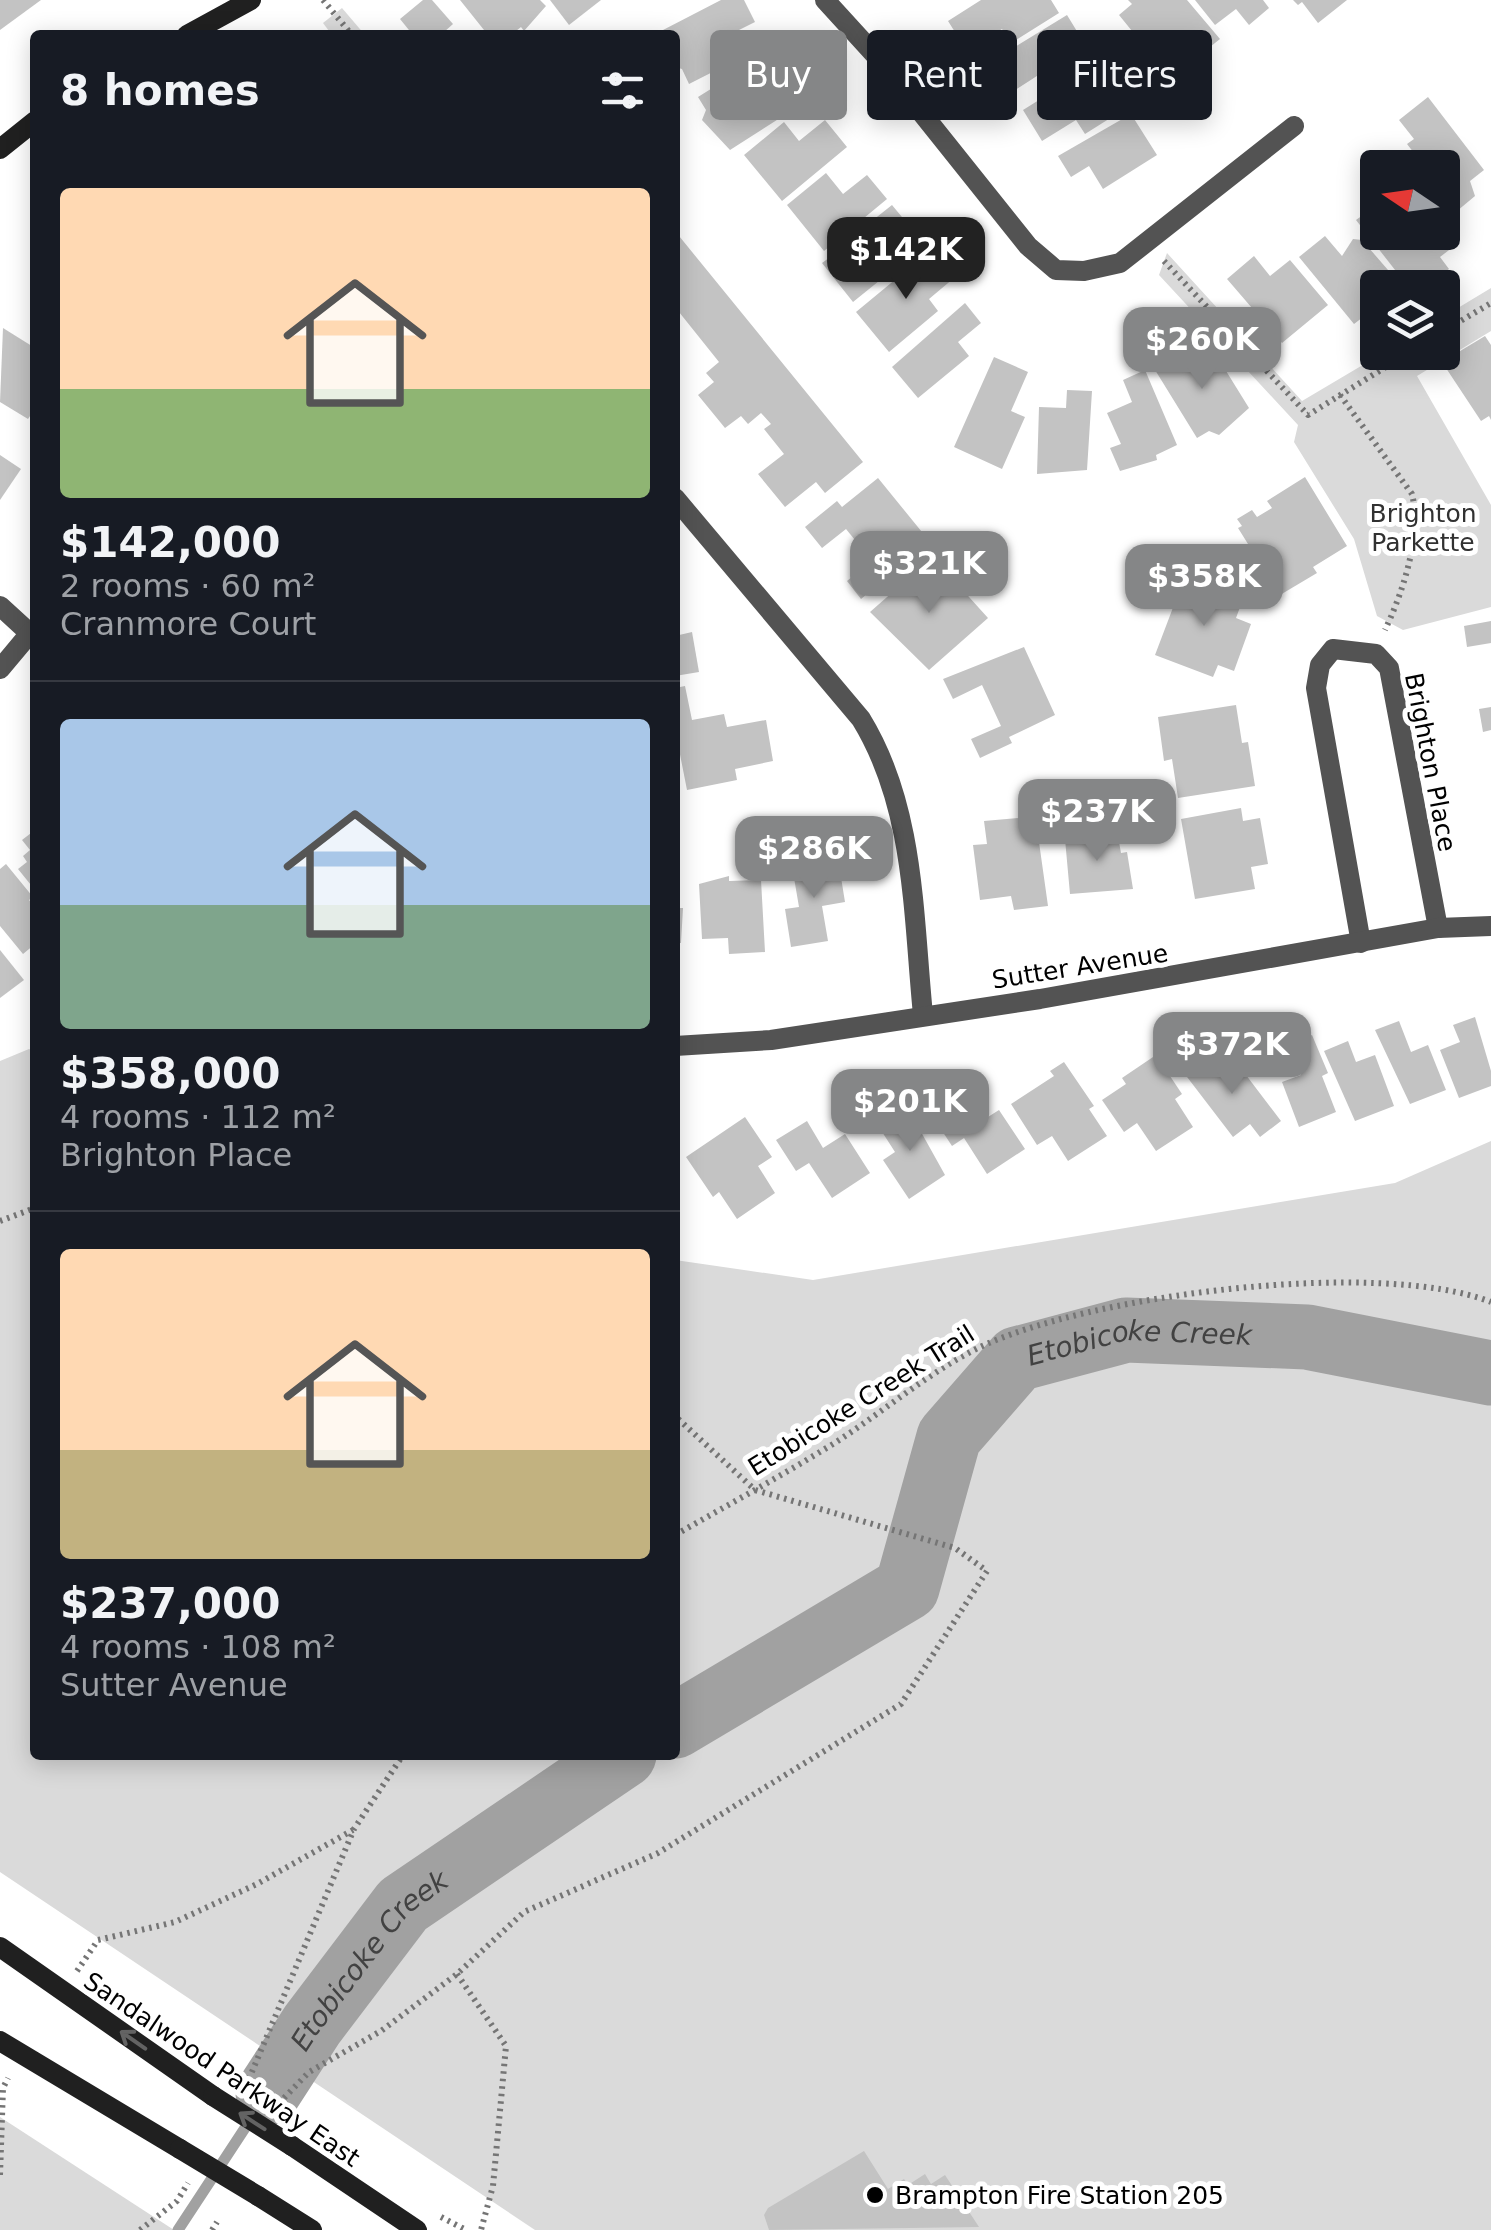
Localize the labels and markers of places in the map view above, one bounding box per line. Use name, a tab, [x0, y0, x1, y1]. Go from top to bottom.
pin: $142K	[836, 217, 976, 302]
pin: $260K	[1132, 307, 1272, 392]
pin: $321K	[859, 531, 999, 616]
pin: $358K	[1134, 544, 1274, 629]
pin: $237K	[1027, 779, 1167, 864]
pin: $286K	[744, 816, 884, 901]
pin: $372K	[1162, 1012, 1302, 1097]
pin: $201K	[840, 1069, 980, 1154]
place label: Brampton Fire Station 205	[895, 2181, 1224, 2210]
marker: Brampton Fire Station 205	[864, 2184, 886, 2206]

